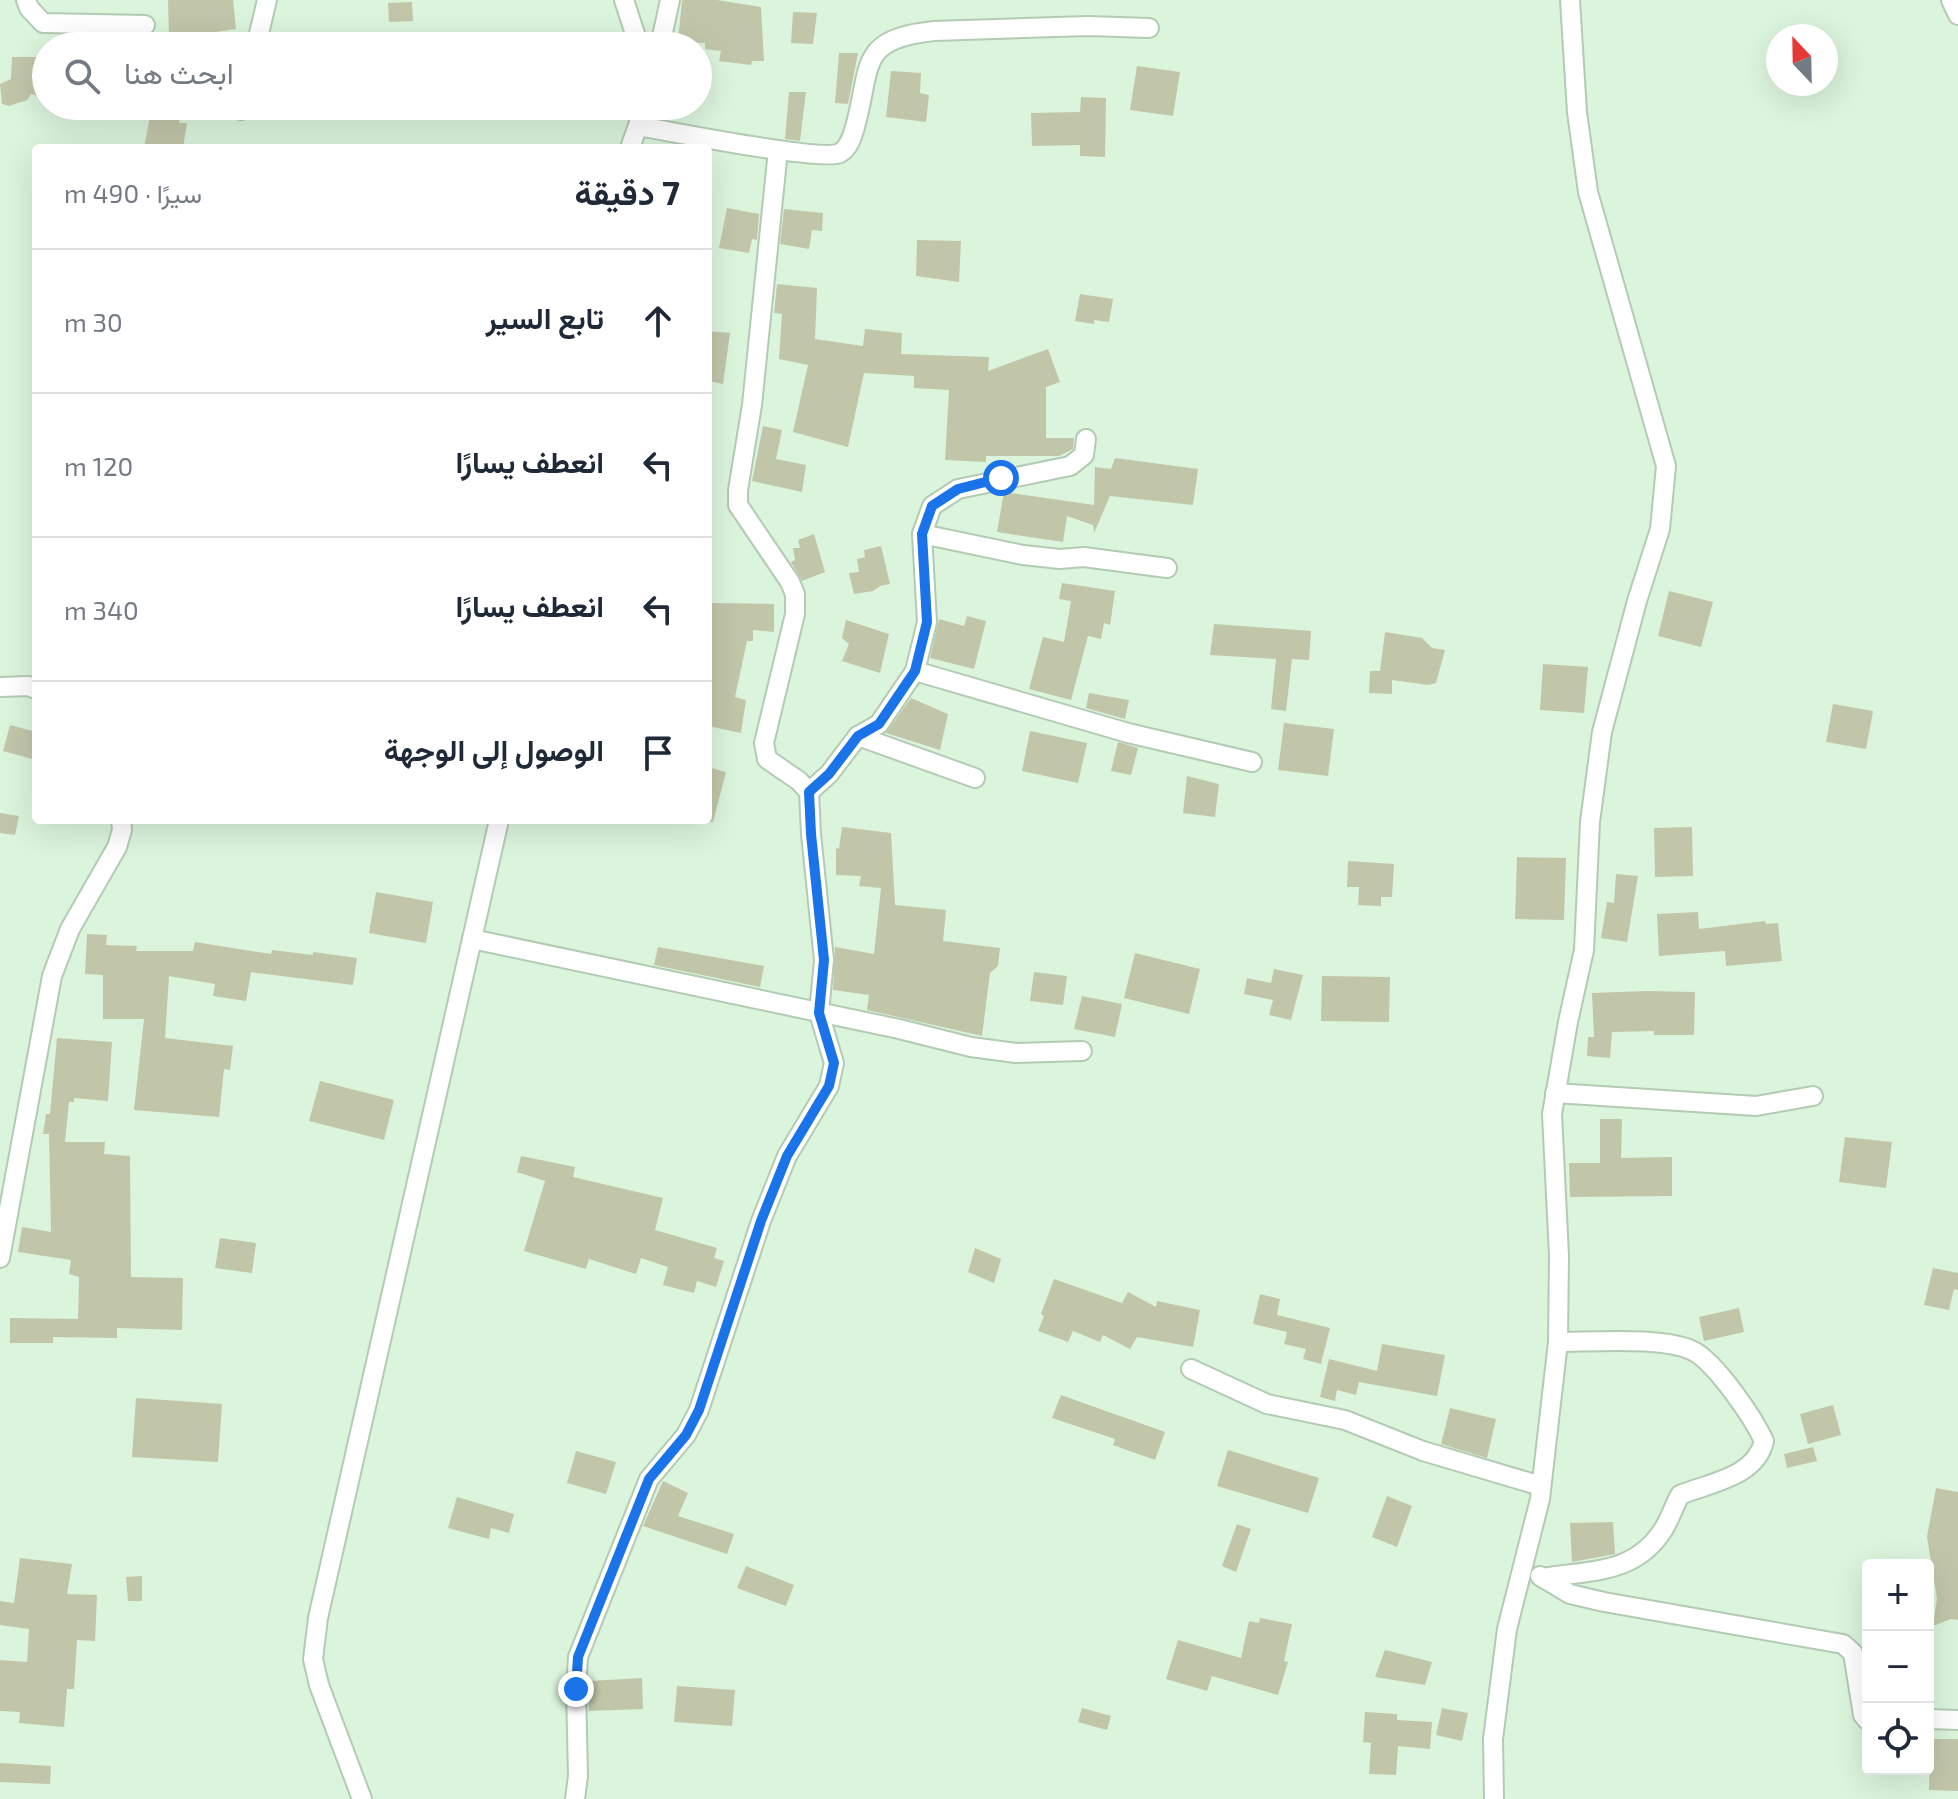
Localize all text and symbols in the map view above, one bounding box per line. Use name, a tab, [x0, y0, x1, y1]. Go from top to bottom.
north arrow	[1766, 24, 1838, 96]
search box	[32, 32, 712, 120]
icon: search	[60, 54, 104, 98]
text: ابحث هنا	[124, 54, 234, 90]
text: 7 دقيقة	[575, 171, 680, 212]
text: سيرًا · 490 m	[64, 177, 202, 208]
text: تابع السير	[486, 299, 604, 335]
icon: ahead	[636, 299, 680, 343]
text: 30 m	[64, 306, 123, 337]
text: انعطف يسارًا	[456, 443, 604, 479]
icon: left	[636, 443, 680, 487]
text: 120 m	[64, 450, 133, 481]
route start	[983, 460, 1019, 496]
text: انعطف يسارًا	[456, 587, 604, 623]
icon: left	[636, 587, 680, 631]
text: 340 m	[64, 594, 139, 625]
text: الوصول إلى الوجهة	[384, 731, 604, 767]
icon: arrive	[636, 731, 680, 775]
map controls	[1862, 1559, 1934, 1775]
button: +	[1862, 1559, 1934, 1631]
button: −	[1862, 1631, 1934, 1703]
route end	[558, 1671, 594, 1707]
button: locate	[1862, 1703, 1934, 1775]

